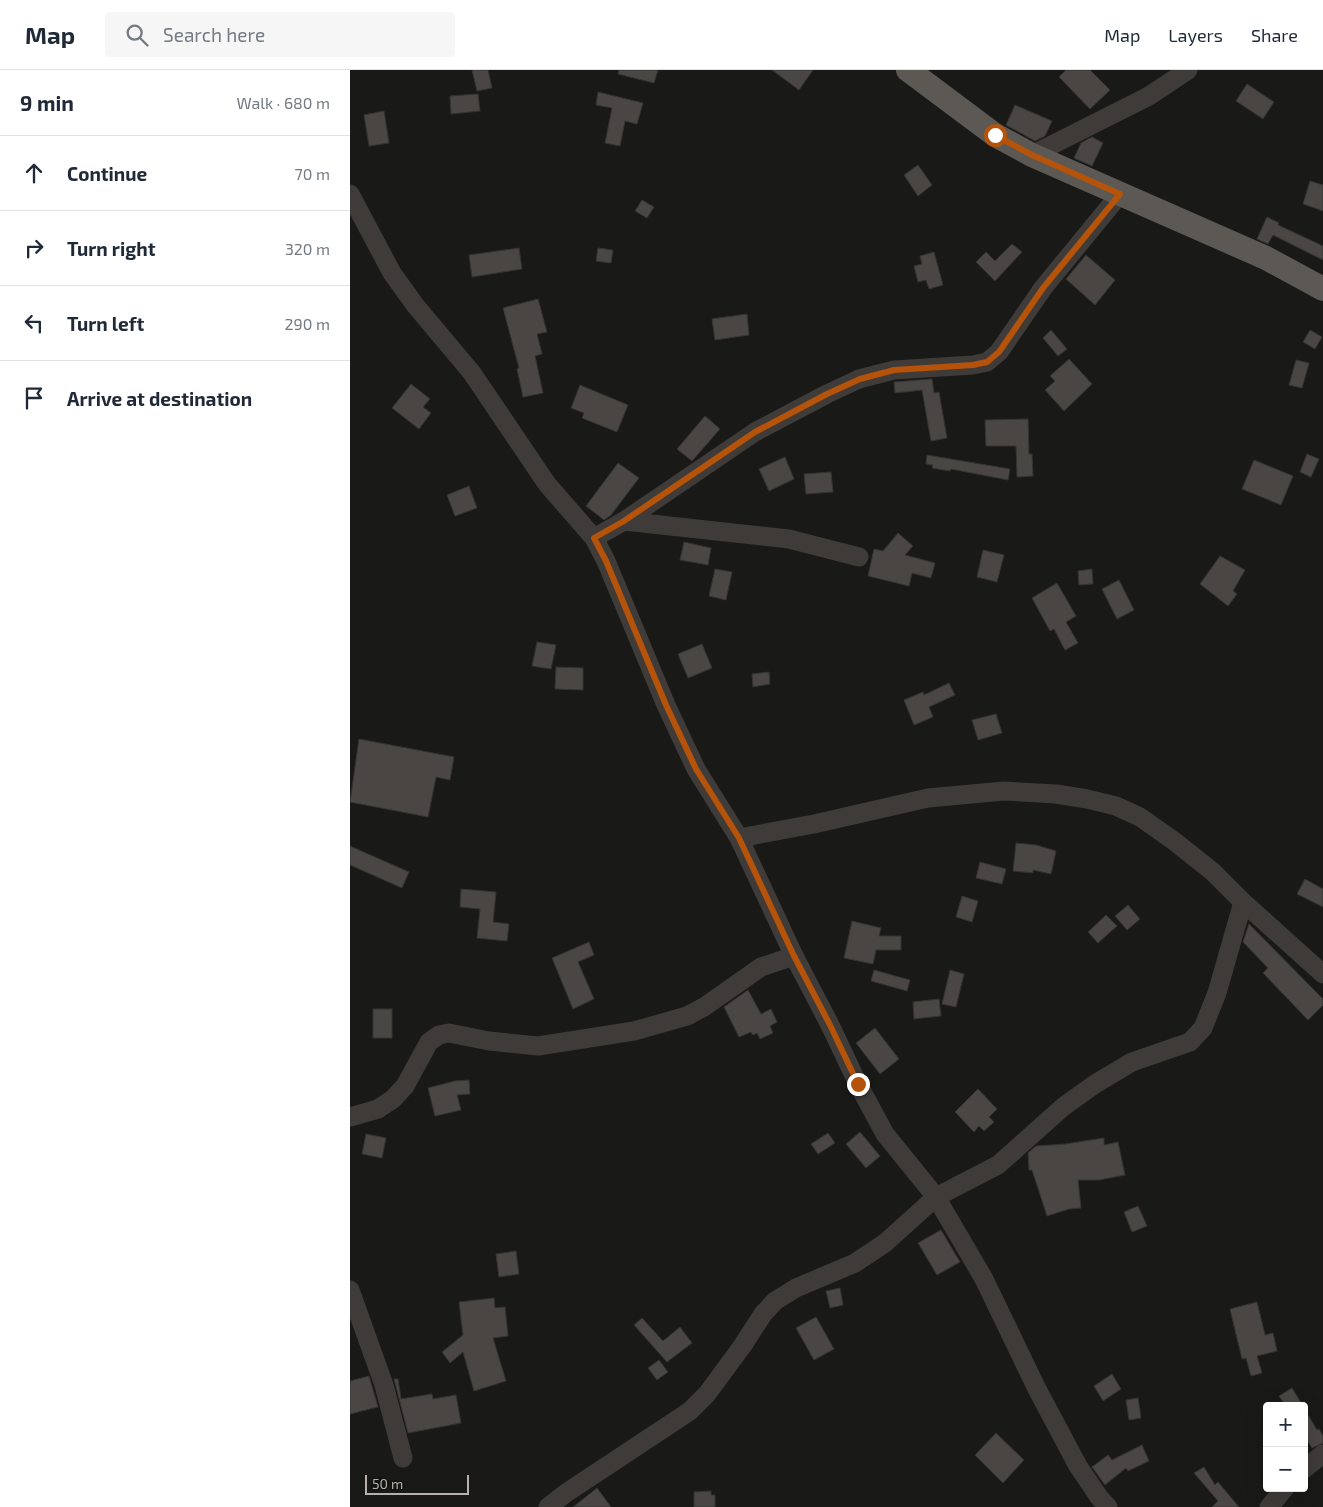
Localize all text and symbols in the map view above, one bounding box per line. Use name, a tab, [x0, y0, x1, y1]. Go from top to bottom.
search box	[105, 12, 455, 57]
text: Map	[25, 20, 75, 49]
icon: search	[123, 21, 151, 49]
text: Search here	[163, 23, 265, 46]
text: Map	[1104, 24, 1140, 46]
text: Layers	[1168, 24, 1223, 46]
text: Share	[1251, 24, 1298, 46]
text: 9 min	[20, 90, 74, 115]
text: Walk · 680 m	[236, 93, 330, 112]
route start	[984, 124, 1007, 147]
icon: ahead	[20, 159, 48, 187]
text: Continue	[67, 162, 147, 185]
text: 70 m	[295, 164, 330, 183]
icon: right	[20, 234, 48, 262]
text: Turn right	[67, 237, 155, 260]
text: 320 m	[285, 239, 330, 258]
icon: left	[20, 309, 48, 337]
text: Turn left	[67, 312, 144, 335]
text: 290 m	[285, 314, 330, 333]
icon: arrive	[20, 384, 48, 412]
text: Arrive at destination	[67, 387, 252, 410]
route end	[847, 1073, 870, 1096]
map controls	[1263, 1402, 1308, 1492]
button: +	[1263, 1402, 1308, 1447]
button: −	[1263, 1447, 1308, 1492]
scale bar	[365, 1472, 469, 1495]
text: 50 m	[372, 1475, 403, 1492]

